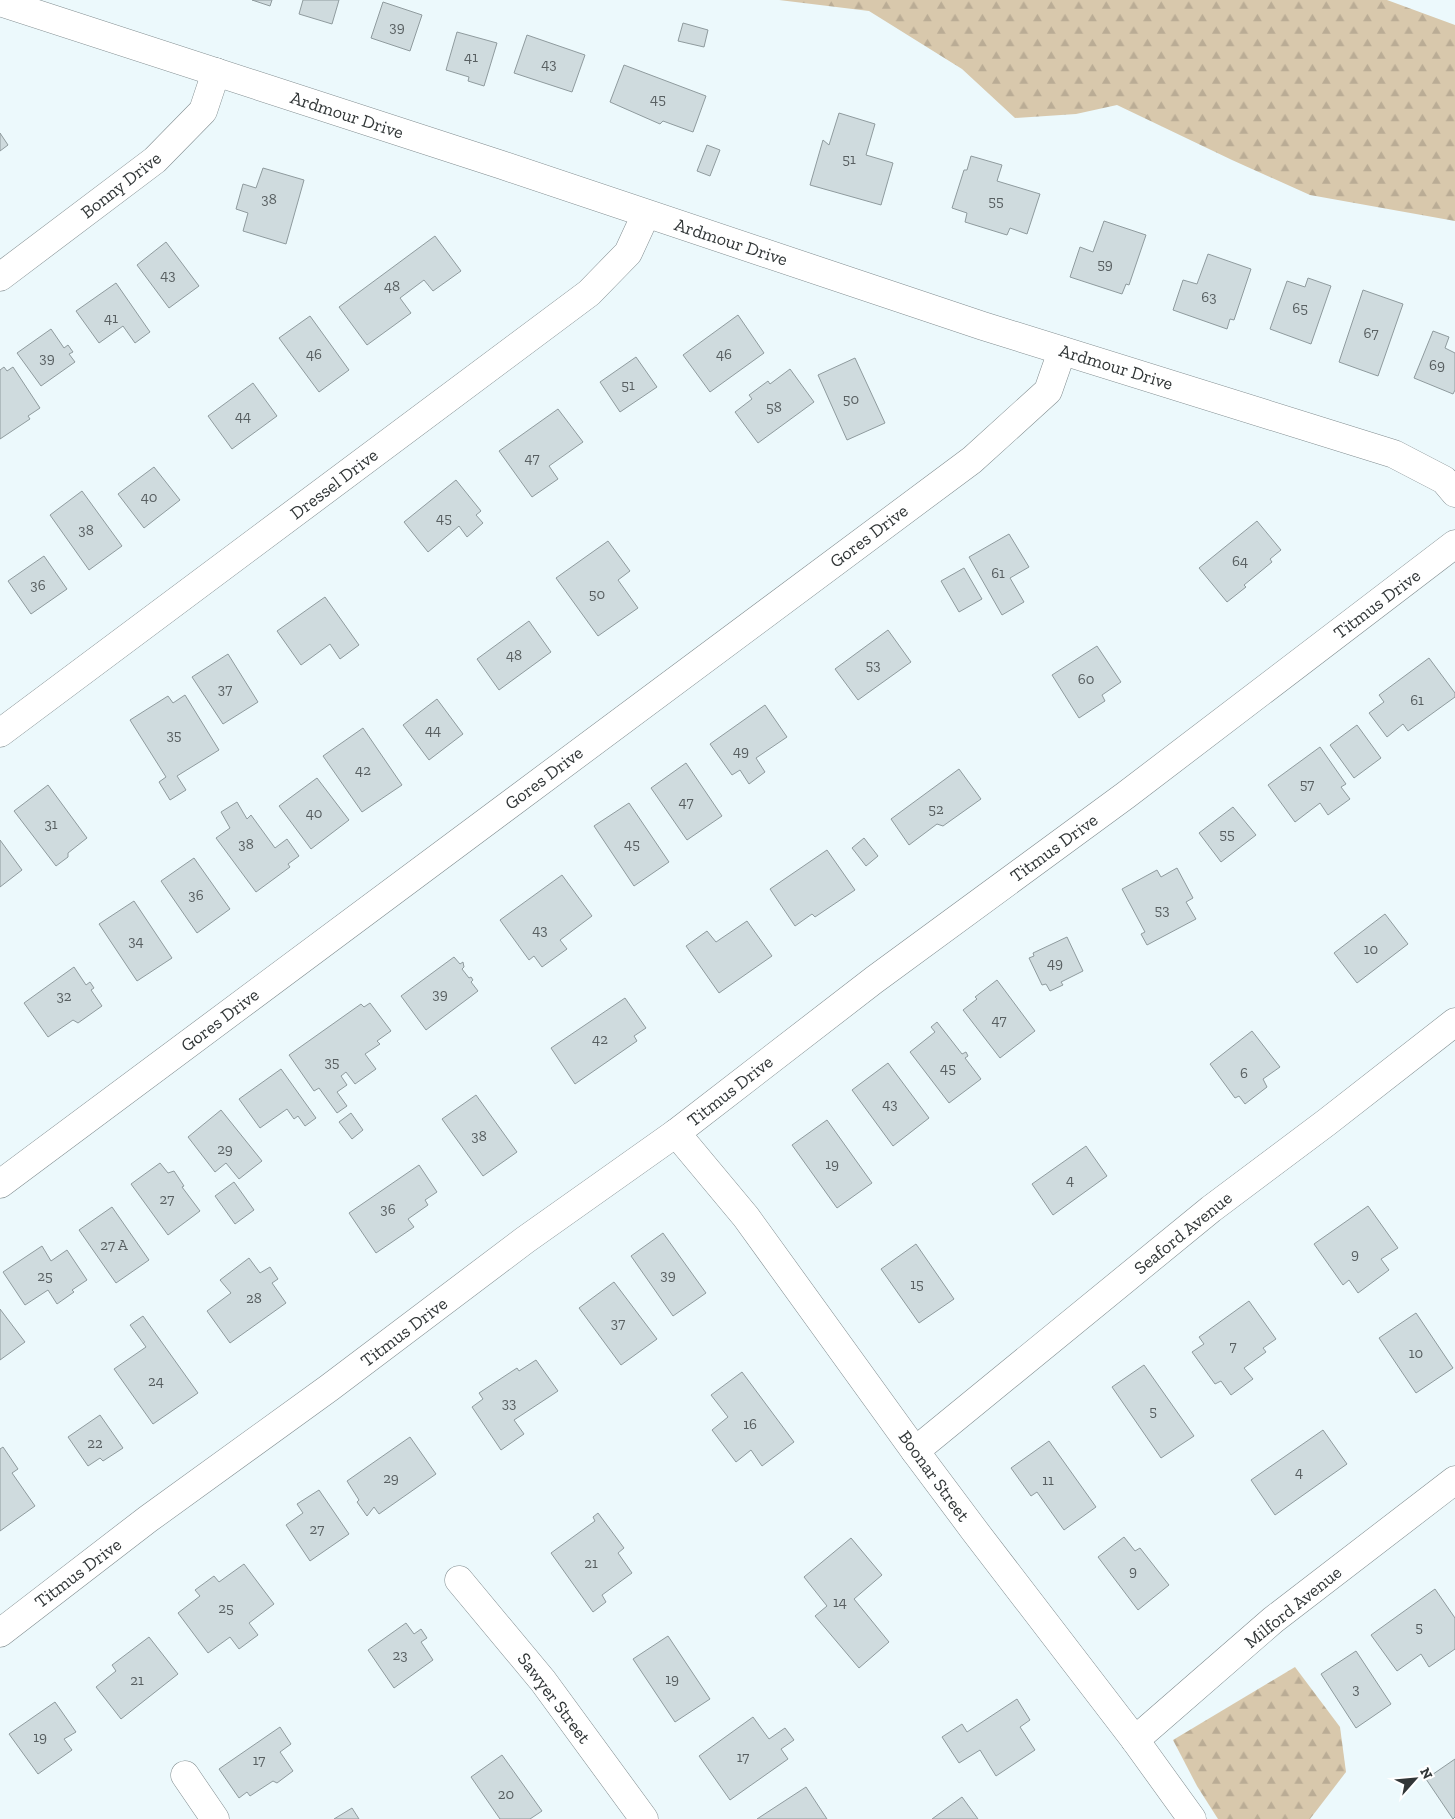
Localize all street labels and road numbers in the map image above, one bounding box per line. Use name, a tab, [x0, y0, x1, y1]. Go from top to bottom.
street label: Ardmour Drive	[288, 86, 406, 144]
street label: Bonny Drive	[77, 147, 165, 223]
street label: Ardmour Drive	[672, 213, 790, 271]
street label: Ardmour Drive	[1057, 339, 1175, 395]
street label: Dressel Drive	[286, 444, 382, 524]
street label: Gores Drive	[826, 500, 912, 572]
street label: Titmus Drive	[1329, 564, 1425, 644]
street label: Gores Drive	[501, 742, 587, 814]
street label: Titmus Drive	[1006, 809, 1102, 887]
street label: Gores Drive	[177, 984, 263, 1056]
street label: Titmus Drive	[683, 1051, 777, 1131]
street label: Seaford Avenue	[1130, 1187, 1236, 1279]
street label: Titmus Drive	[356, 1292, 452, 1372]
street label: Boonar Street	[894, 1426, 975, 1526]
street label: Titmus Drive	[30, 1533, 126, 1613]
street label: Milford Avenue	[1240, 1561, 1346, 1653]
street label: Sawyer Street	[513, 1648, 595, 1748]

